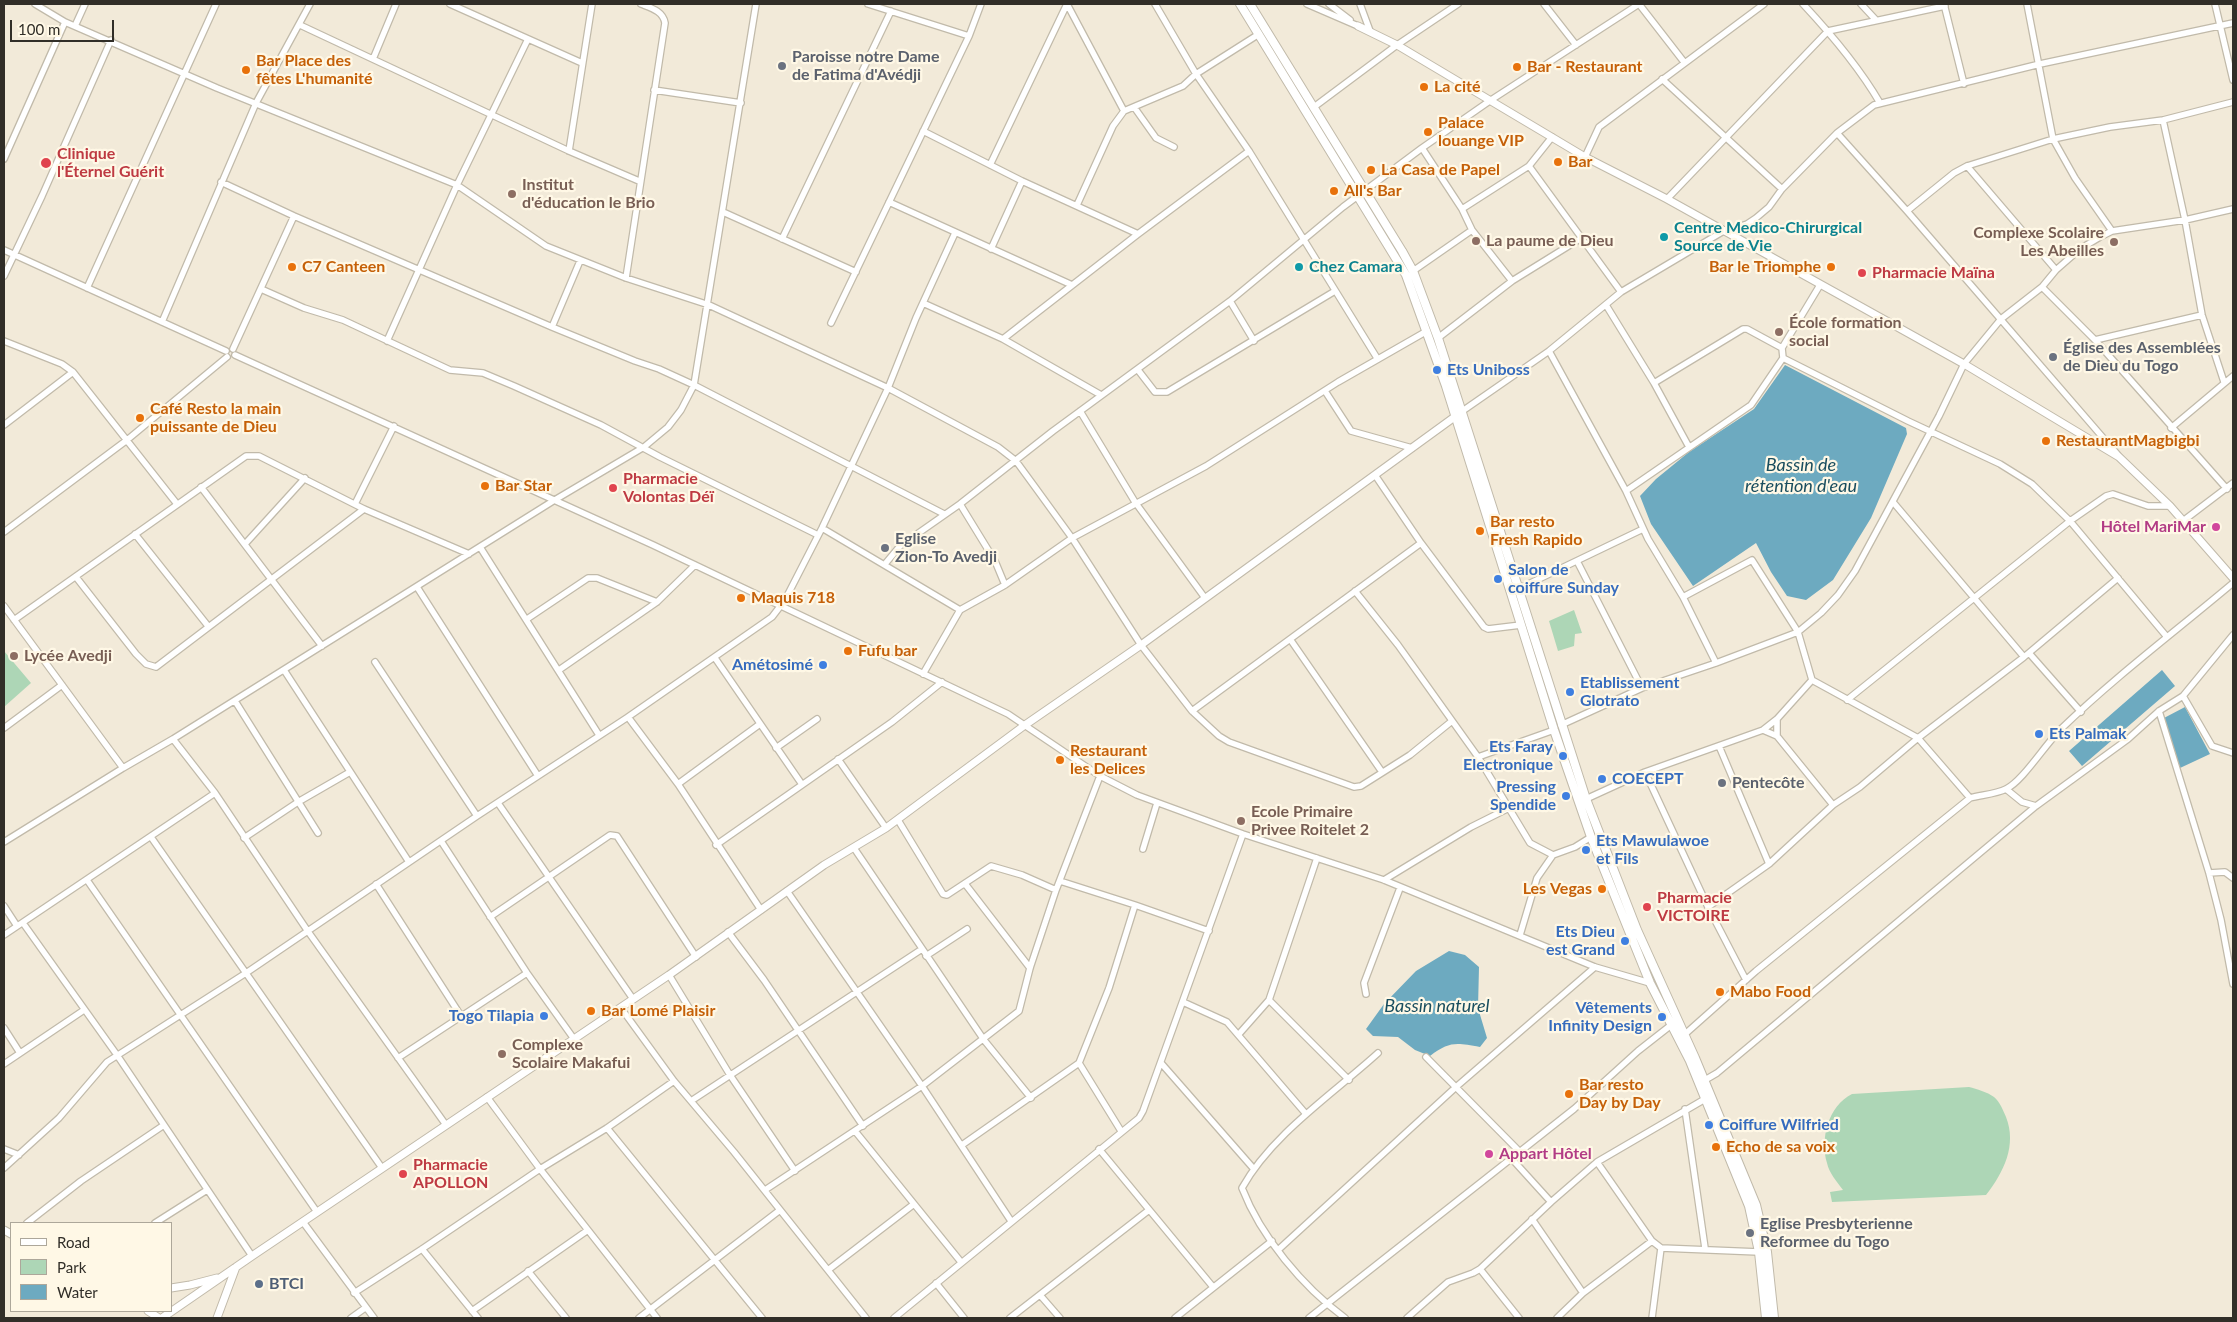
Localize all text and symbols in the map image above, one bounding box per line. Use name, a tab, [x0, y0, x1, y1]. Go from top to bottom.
scale bar	[12, 10, 116, 42]
text: 100 m	[18, 20, 60, 38]
place label: Paroisse notre Dame de Fatima d'Avédji	[792, 47, 939, 85]
place label: Bar Place des fêtes L'humanité	[256, 51, 373, 89]
place label: Bar - Restaurant	[1527, 57, 1643, 77]
marker: Paroisse notre Dame de Fatima d'Avédji	[776, 60, 788, 72]
marker: Bar - Restaurant	[1511, 61, 1523, 73]
marker: Bar Place des fêtes L'humanité	[240, 64, 252, 76]
place label: La cité	[1434, 77, 1481, 97]
marker: La cité	[1418, 81, 1430, 93]
place label: Palace louange VIP	[1438, 113, 1524, 151]
marker: Palace louange VIP	[1422, 126, 1434, 138]
place label: Clinique l'Éternel Guérit	[57, 144, 164, 182]
place label: Bar	[1568, 152, 1592, 172]
marker: Clinique l'Éternel Guérit	[39, 156, 53, 170]
marker: Bar	[1552, 156, 1564, 168]
place label: La Casa de Papel	[1381, 160, 1500, 180]
marker: La Casa de Papel	[1365, 164, 1377, 176]
place label: Institut d'éducation le Brio	[522, 175, 655, 213]
place label: All's Bar	[1344, 181, 1402, 201]
marker: All's Bar	[1328, 185, 1340, 197]
marker: Institut d'éducation le Brio	[506, 188, 518, 200]
place label: Centre Medico-Chirurgical Source de Vie	[1674, 218, 1862, 256]
place label: Complexe Scolaire Les Abeilles	[1973, 223, 2104, 261]
place label: La paume de Dieu	[1486, 231, 1614, 251]
marker: Centre Medico-Chirurgical Source de Vie	[1658, 231, 1670, 243]
marker: La paume de Dieu	[1470, 235, 1482, 247]
marker: Complexe Scolaire Les Abeilles	[2108, 236, 2120, 248]
place label: C7 Canteen	[302, 257, 385, 277]
place label: Chez Camara	[1309, 257, 1403, 277]
place label: Bar le Triomphe	[1709, 257, 1821, 277]
marker: C7 Canteen	[286, 261, 298, 273]
marker: Chez Camara	[1293, 261, 1305, 273]
marker: Bar le Triomphe	[1825, 261, 1837, 273]
place label: Pharmacie Maïna	[1872, 263, 1995, 283]
marker: Pharmacie Maïna	[1856, 267, 1868, 279]
place label: École formation social	[1789, 313, 1902, 351]
marker: École formation social	[1773, 326, 1785, 338]
place label: Église des Assemblées de Dieu du Togo	[2063, 338, 2221, 376]
marker: Église des Assemblées de Dieu du Togo	[2047, 351, 2059, 363]
place label: Ets Uniboss	[1447, 360, 1530, 380]
marker: Ets Uniboss	[1431, 364, 1443, 376]
place label: Café Resto la main puissante de Dieu	[150, 399, 281, 437]
marker: Café Resto la main puissante de Dieu	[134, 412, 146, 424]
place label: RestaurantMagbigbi	[2056, 431, 2199, 451]
marker: RestaurantMagbigbi	[2040, 435, 2052, 447]
water label: Bassin de rétention d'eau	[1745, 454, 1857, 496]
place label: Pharmacie Volontas Déï	[623, 469, 714, 507]
place label: Bar Star	[495, 476, 552, 496]
marker: Bar Star	[479, 480, 491, 492]
marker: Pharmacie Volontas Déï	[607, 482, 619, 494]
place label: Bar resto Fresh Rapido	[1490, 512, 1582, 550]
place label: Hôtel MariMar	[2101, 517, 2206, 537]
marker: Hôtel MariMar	[2210, 521, 2222, 533]
marker: Bar resto Fresh Rapido	[1474, 525, 1486, 537]
place label: Eglise Zion-To Avedji	[895, 529, 997, 567]
marker: Eglise Zion-To Avedji	[879, 542, 891, 554]
place label: Salon de coiffure Sunday	[1508, 560, 1619, 598]
marker: Salon de coiffure Sunday	[1492, 573, 1504, 585]
place label: Maquis 718	[751, 588, 835, 608]
marker: Maquis 718	[735, 592, 747, 604]
place label: Fufu bar	[858, 641, 917, 661]
marker: Fufu bar	[842, 645, 854, 657]
place label: Lycée Avedji	[24, 646, 112, 666]
marker: Lycée Avedji	[8, 650, 20, 662]
place label: Amétosimé	[732, 655, 813, 675]
marker: Amétosimé	[817, 659, 829, 671]
place label: Etablissement Glotrato	[1580, 673, 1679, 711]
marker: Etablissement Glotrato	[1564, 686, 1576, 698]
place label: Ets Palmak	[2049, 724, 2127, 744]
marker: Ets Palmak	[2033, 728, 2045, 740]
place label: Ets Faray Electronique	[1463, 737, 1553, 775]
place label: Restaurant les Delices	[1070, 741, 1147, 779]
marker: Ets Faray Electronique	[1557, 750, 1569, 762]
marker: Restaurant les Delices	[1054, 754, 1066, 766]
place label: COECEPT	[1612, 769, 1684, 789]
marker: COECEPT	[1596, 773, 1608, 785]
place label: Pentecôte	[1732, 773, 1804, 793]
place label: Pressing Spendide	[1490, 777, 1556, 815]
marker: Pentecôte	[1716, 777, 1728, 789]
marker: Pressing Spendide	[1560, 790, 1572, 802]
place label: Ecole Primaire Privee Roitelet 2	[1251, 802, 1369, 840]
marker: Ecole Primaire Privee Roitelet 2	[1235, 815, 1247, 827]
place label: Ets Mawulawoe et Fils	[1596, 831, 1709, 869]
marker: Ets Mawulawoe et Fils	[1580, 844, 1592, 856]
place label: Les Vegas	[1523, 879, 1592, 899]
marker: Les Vegas	[1596, 883, 1608, 895]
place label: Pharmacie VICTOIRE	[1657, 888, 1732, 926]
marker: Pharmacie VICTOIRE	[1641, 901, 1653, 913]
place label: Ets Dieu est Grand	[1546, 922, 1615, 960]
marker: Ets Dieu est Grand	[1619, 935, 1631, 947]
place label: Mabo Food	[1730, 982, 1811, 1002]
marker: Mabo Food	[1714, 986, 1726, 998]
water label: Bassin naturel	[1384, 995, 1490, 1017]
place label: Vêtements Infinity Design	[1548, 998, 1652, 1036]
place label: Bar Lomé Plaisir	[601, 1001, 715, 1021]
marker: Bar Lomé Plaisir	[585, 1005, 597, 1017]
place label: Togo Tilapia	[449, 1006, 534, 1026]
marker: Togo Tilapia	[538, 1010, 550, 1022]
marker: Vêtements Infinity Design	[1656, 1011, 1668, 1023]
place label: Complexe Scolaire Makafui	[512, 1035, 630, 1073]
marker: Complexe Scolaire Makafui	[496, 1048, 508, 1060]
place label: Bar resto Day by Day	[1579, 1075, 1661, 1113]
marker: Bar resto Day by Day	[1563, 1088, 1575, 1100]
place label: Coiffure Wilfried	[1719, 1115, 1839, 1135]
marker: Coiffure Wilfried	[1703, 1119, 1715, 1131]
place label: Echo de sa voix	[1726, 1137, 1835, 1157]
marker: Echo de sa voix	[1710, 1141, 1722, 1153]
place label: Appart Hôtel	[1499, 1144, 1592, 1164]
marker: Appart Hôtel	[1483, 1148, 1495, 1160]
place label: Pharmacie APOLLON	[413, 1155, 488, 1193]
marker: Pharmacie APOLLON	[397, 1168, 409, 1180]
place label: Eglise Presbyterienne Reformee du Togo	[1760, 1214, 1913, 1252]
legend	[10, 1222, 172, 1312]
marker: Eglise Presbyterienne Reformee du Togo	[1744, 1227, 1756, 1239]
text: Road	[57, 1233, 90, 1251]
text: Park	[57, 1258, 86, 1276]
place label: BTCI	[269, 1274, 304, 1294]
marker: BTCI	[253, 1278, 265, 1290]
text: Water	[57, 1283, 98, 1301]

